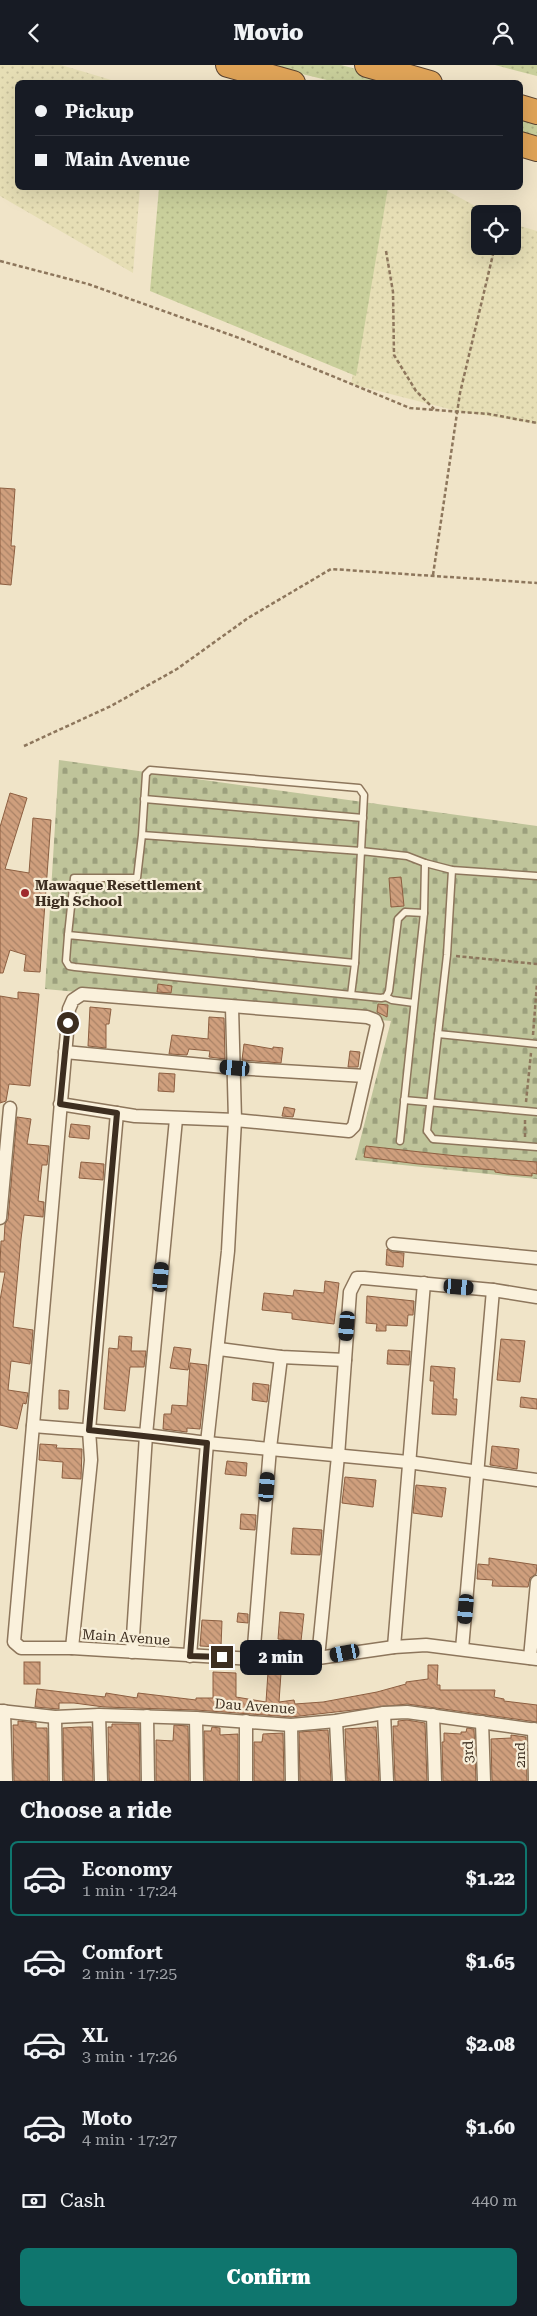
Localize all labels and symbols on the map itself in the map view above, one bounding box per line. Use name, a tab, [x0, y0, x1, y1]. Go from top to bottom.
place label: Mawaque Resettlement High School	[35, 877, 202, 909]
marker: Mawaque Resettlement High School	[19, 887, 31, 899]
route start	[57, 1012, 79, 1034]
car	[219, 1059, 250, 1077]
car	[152, 1261, 169, 1293]
car	[443, 1278, 474, 1296]
car	[338, 1310, 355, 1342]
car	[258, 1471, 275, 1503]
car	[457, 1593, 474, 1625]
street label: Main Avenue	[82, 1626, 171, 1648]
callout: 2 min	[240, 1639, 322, 1675]
car	[328, 1643, 361, 1663]
route end	[211, 1646, 233, 1668]
street label: Dau Avenue	[214, 1695, 296, 1717]
street label: 3rd	[460, 1740, 476, 1763]
street label: 2nd	[512, 1742, 528, 1768]

